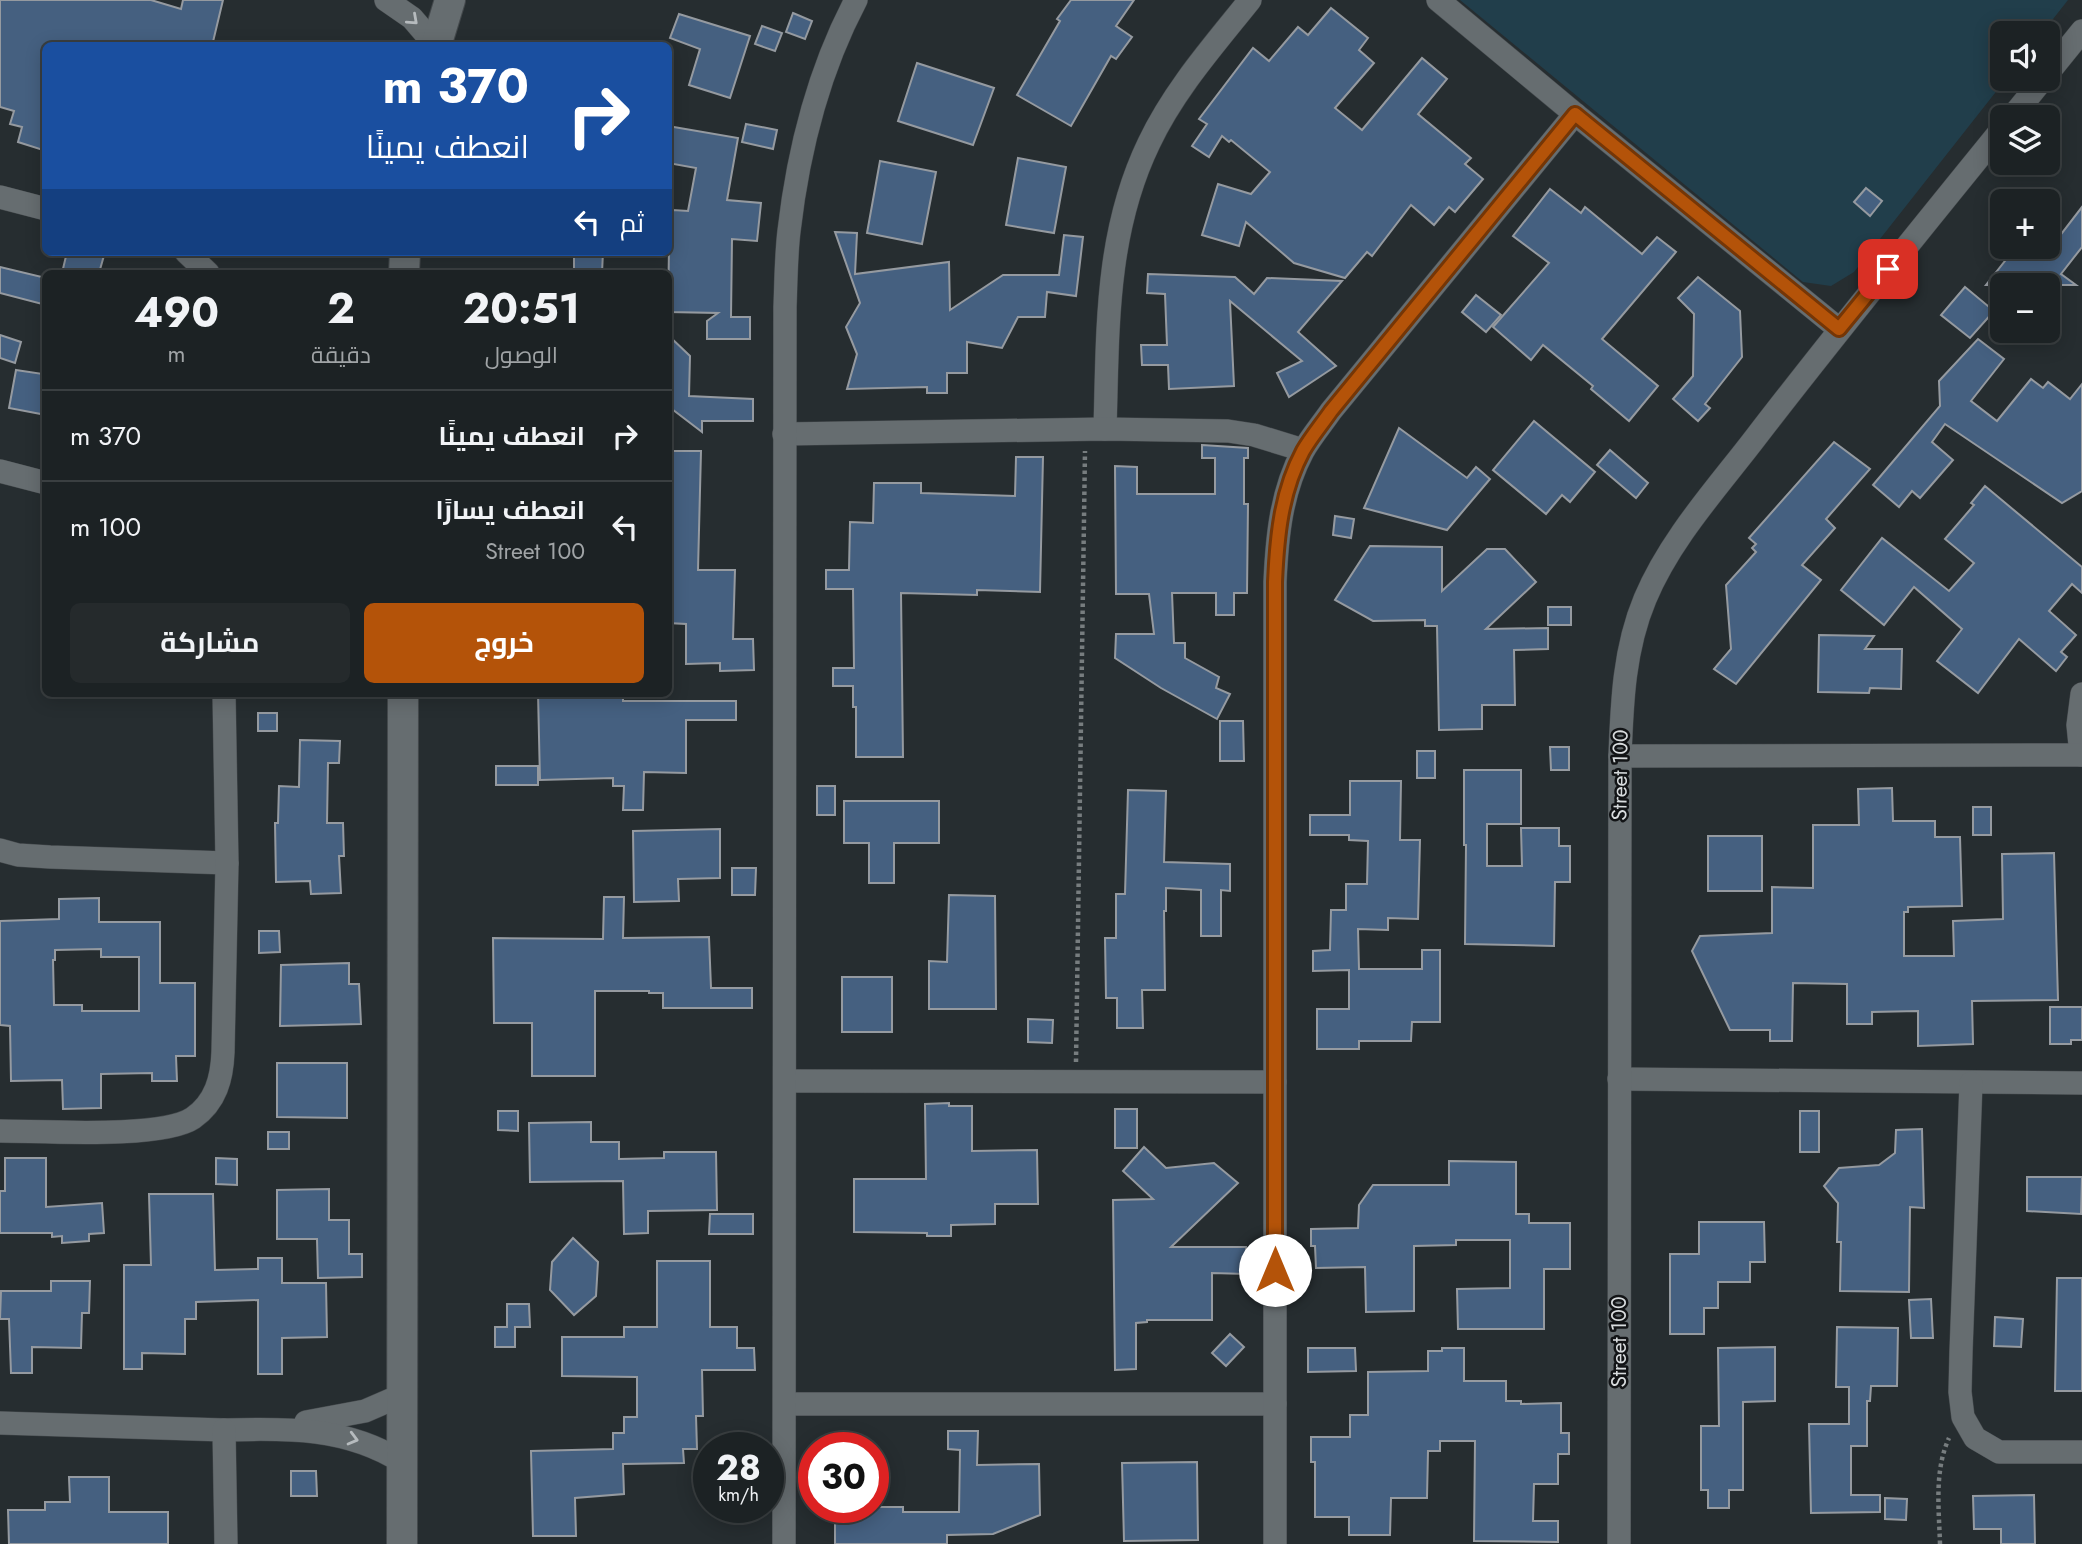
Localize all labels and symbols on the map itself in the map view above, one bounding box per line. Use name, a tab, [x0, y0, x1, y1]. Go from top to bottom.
one-way arrow	[405, 12, 418, 24]
pin	[1858, 239, 1918, 299]
street label: Street 100	[1604, 729, 1636, 821]
position arrow	[1238, 1233, 1312, 1307]
street label: Street 100	[1604, 1296, 1634, 1388]
one-way arrow	[347, 1431, 359, 1445]
speed limit sign: 30	[798, 1432, 889, 1523]

